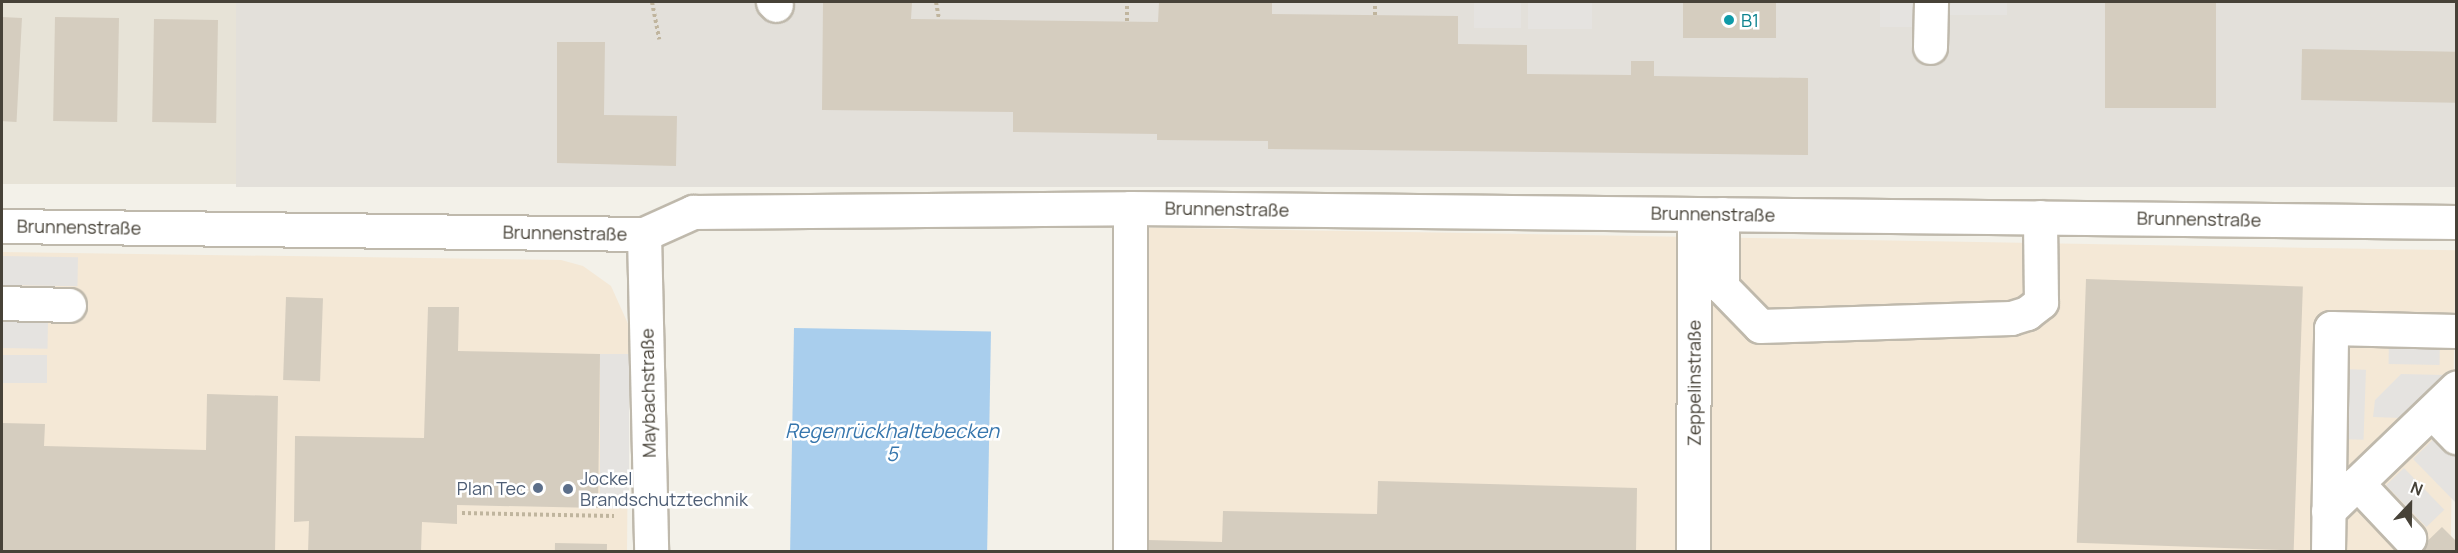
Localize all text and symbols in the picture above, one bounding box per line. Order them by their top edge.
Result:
place label: B1 [1741,9,1759,31]
marker: B1 [1722,13,1736,27]
street label: Brunnenstraße [1165,197,1289,221]
street label: Brunnenstraße [1651,202,1775,226]
street label: Brunnenstraße [2137,207,2261,231]
street label: Brunnenstraße [17,215,141,239]
street label: Brunnenstraße [503,221,627,245]
street label: Zeppelinstraße [1683,320,1705,446]
street label: Maybachstraße [636,328,660,458]
water label: Regenrückhaltebecken 5 [785,418,999,465]
place label: Jockel Brandschutztechnik [580,468,748,510]
north arrow [2380,475,2440,535]
text: N [2407,476,2426,501]
place label: Plan Tec [457,477,526,499]
marker: Plan Tec [531,481,545,495]
marker: Jockel Brandschutztechnik [561,482,575,496]

